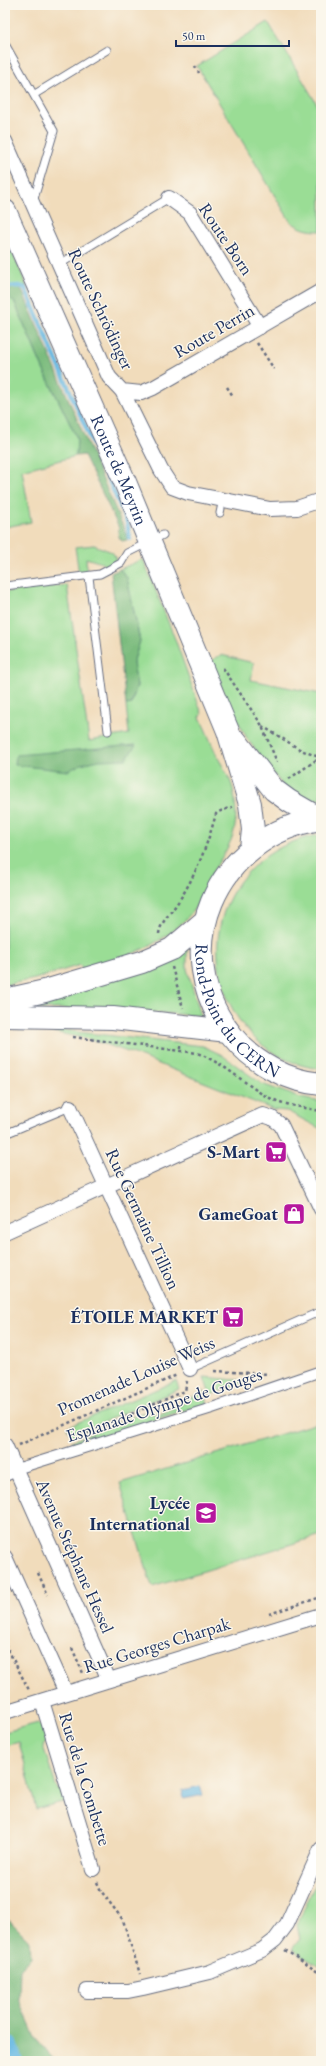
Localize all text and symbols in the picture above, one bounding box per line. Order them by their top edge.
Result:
scale bar [176,22,289,48]
text: 50 m [182,28,206,44]
street label: Route Born [194,198,259,280]
street label: Route Schrödinger [63,244,140,373]
street label: Route Perrin [169,298,259,363]
street label: Route de Meyrin [86,411,154,529]
street label: Rond-Point du CERN [191,944,285,1083]
supermarket icon: S-Mart [263,1139,289,1165]
place label: S-Mart [207,1140,260,1163]
street label: Rue Germaine Tillion [101,1145,186,1293]
shop icon: GameGoat [281,1201,307,1227]
place label: GameGoat [199,1202,278,1225]
supermarket icon: ÉTOILE MARKET [220,1304,246,1330]
place label: ÉTOILE MARKET [71,1305,218,1328]
street label: Promenade Louise Weiss [54,1330,218,1421]
street label: Esplanade Olympe de Gouges [63,1362,265,1447]
street label: Avenue Stéphane Hessel [31,1474,120,1637]
place label: Lycée International [89,1491,190,1535]
school or university icon: Lycée International [193,1500,219,1526]
street label: Rue Georges Charpak [81,1611,233,1678]
street label: Rue de la Combette [54,1709,117,1848]

